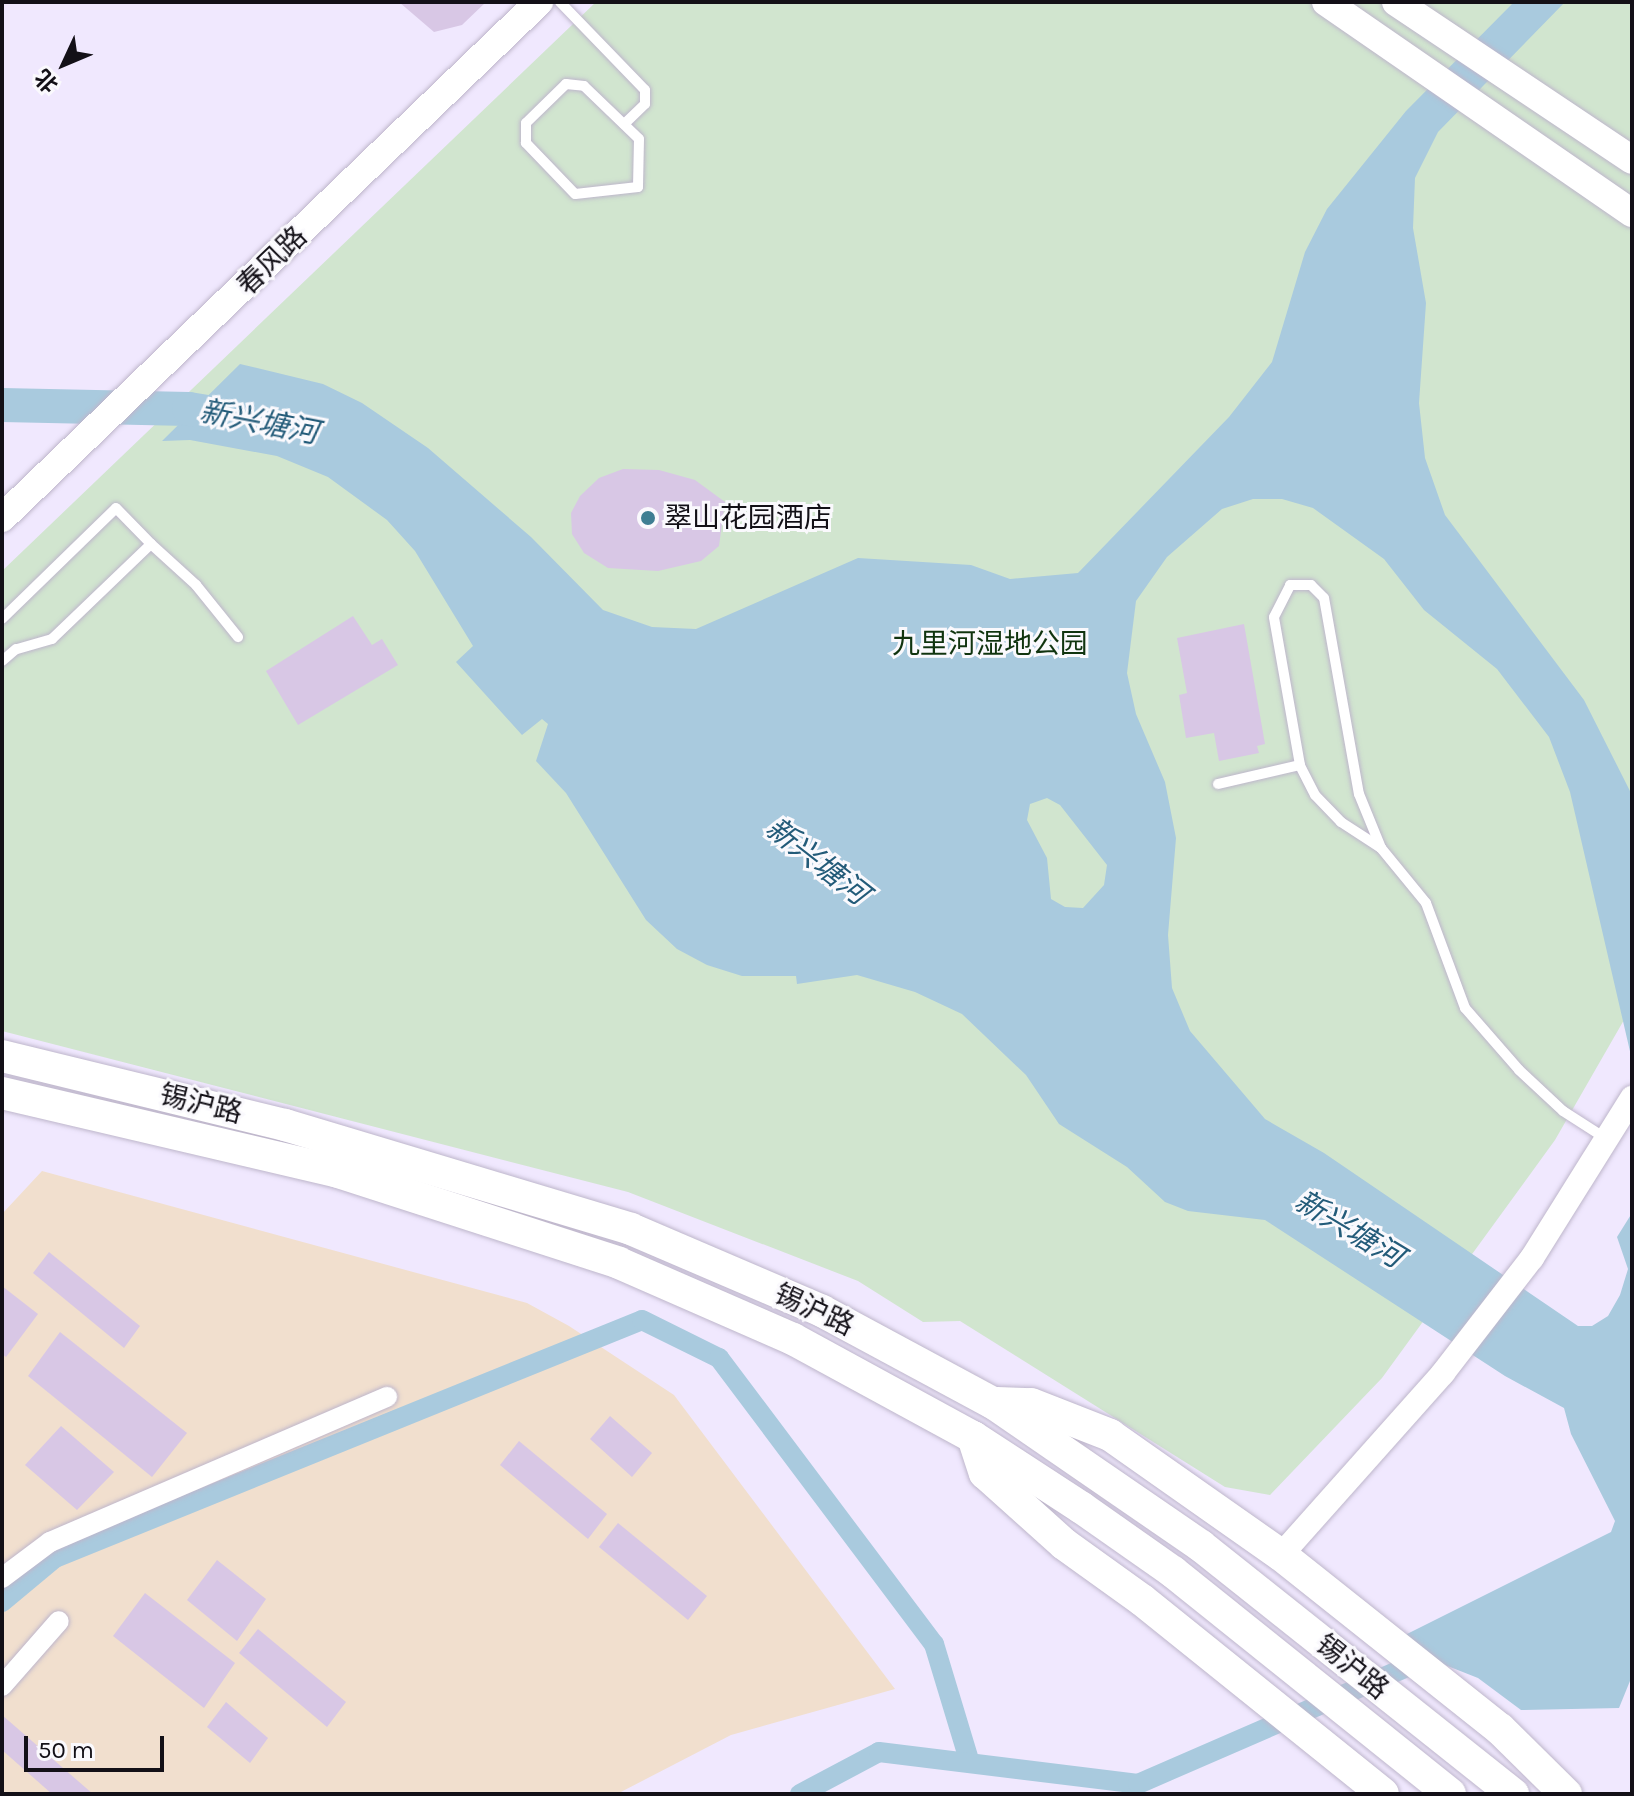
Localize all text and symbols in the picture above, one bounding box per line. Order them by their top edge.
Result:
north arrow [24,24,104,104]
text: 北 [30,64,64,98]
street label: 春风路 [230,220,314,302]
water label: 新兴塘河 [197,393,321,451]
place label: 翠山花园酒店 [664,501,832,535]
marker: 翠山花园酒店 [639,509,657,527]
park label: 九里河湿地公园 [892,627,1088,661]
water label: 新兴塘河 [759,810,875,912]
street label: 锡沪路 [156,1078,246,1130]
water label: 新兴塘河 [1288,1183,1410,1275]
street label: 锡沪路 [769,1277,859,1343]
street label: 锡沪路 [1309,1628,1395,1706]
scale bar [28,1720,168,1770]
text: 50 m [38,1736,94,1764]

